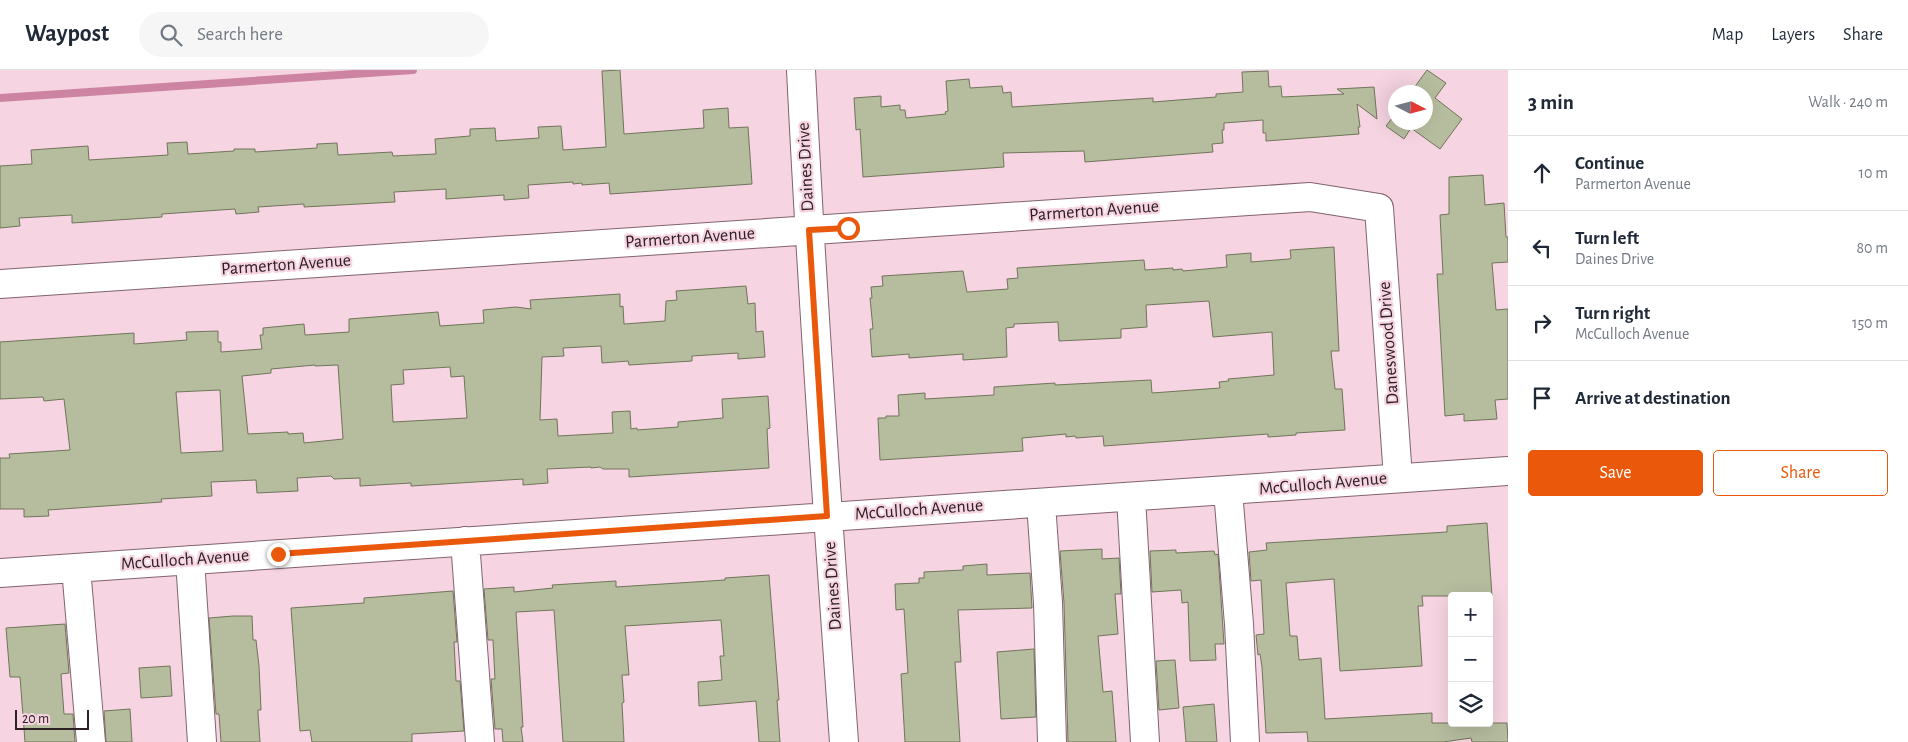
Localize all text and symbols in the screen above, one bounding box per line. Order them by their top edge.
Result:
search box [139,12,489,57]
icon: search [157,21,185,49]
text: Waypost [25,22,109,46]
text: Search here [197,25,283,44]
text: Map [1712,26,1743,44]
text: Layers [1771,26,1815,44]
text: Share [1843,26,1883,44]
north arrow [1388,85,1433,130]
text: 3 min [1528,92,1574,113]
text: Walk · 240 m [1808,94,1888,110]
street label: Daines Drive [795,122,817,212]
text: Continue [1575,154,1644,173]
icon: ahead [1528,159,1556,187]
text: 10 m [1859,165,1888,181]
text: Parmerton Avenue [1575,176,1691,192]
street label: Parmerton Avenue [1028,197,1160,225]
route start [837,217,860,240]
street label: Parmerton Avenue [624,224,756,252]
text: Turn left [1575,229,1639,248]
icon: left [1528,234,1556,262]
text: 80 m [1857,240,1888,256]
street label: Parmerton Avenue [220,251,352,279]
text: Daines Drive [1575,251,1654,267]
street label: Daneswood Drive [1376,281,1402,405]
text: Turn right [1575,304,1650,323]
icon: right [1528,309,1556,337]
text: 150 m [1852,315,1888,331]
text: McCulloch Avenue [1575,326,1689,342]
icon: arrive [1528,384,1556,412]
text: Arrive at destination [1575,389,1731,408]
button: Save [1528,450,1703,496]
button: Share [1713,450,1888,496]
street label: McCulloch Avenue [1258,469,1388,499]
street label: McCulloch Avenue [854,497,984,523]
street label: Daines Drive [821,541,845,631]
route end [267,543,290,566]
street label: McCulloch Avenue [120,547,250,573]
map controls [1448,592,1493,727]
button: + [1448,592,1493,637]
button: − [1448,637,1493,682]
button: layers [1448,682,1493,727]
scale bar [15,707,89,730]
text: 20 m [22,712,49,726]

